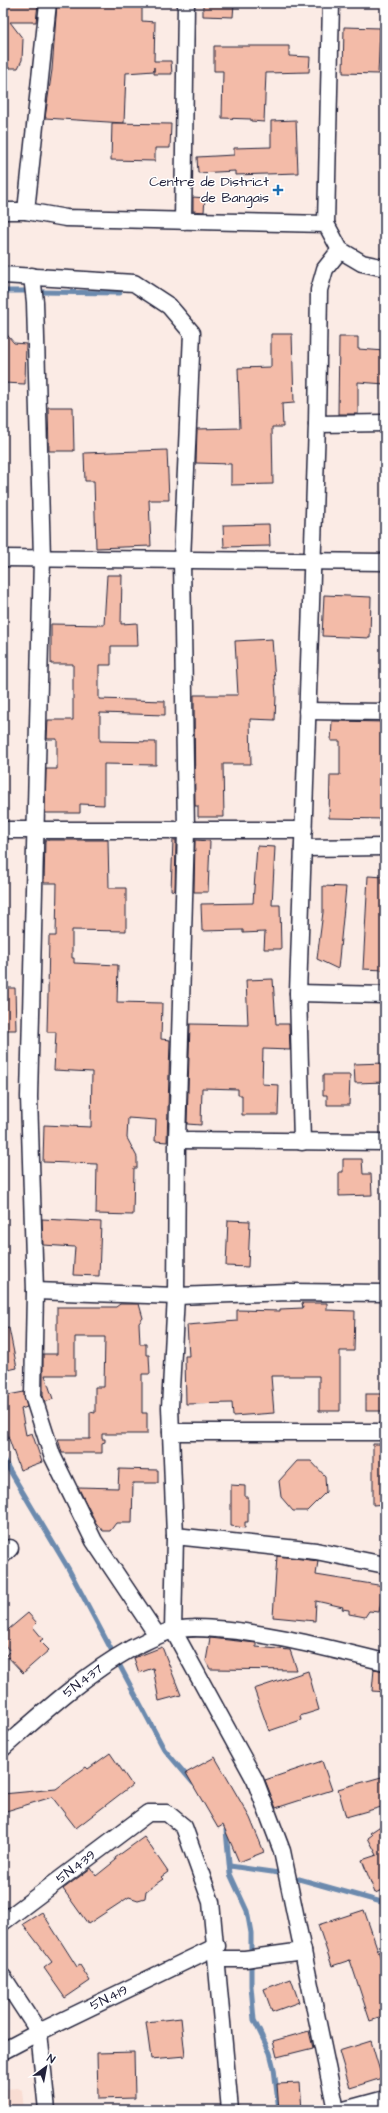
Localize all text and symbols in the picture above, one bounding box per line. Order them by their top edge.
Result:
place label: Centre de District de Bangais [149,172,269,208]
marker: Centre de District de Bangais [272,184,284,196]
street label: 5N.437 [59,1659,108,1703]
street label: 5N.439 [52,1845,100,1889]
street label: 5N.419 [87,1980,131,2016]
north arrow [26,2047,66,2087]
text: N [44,2051,58,2067]

